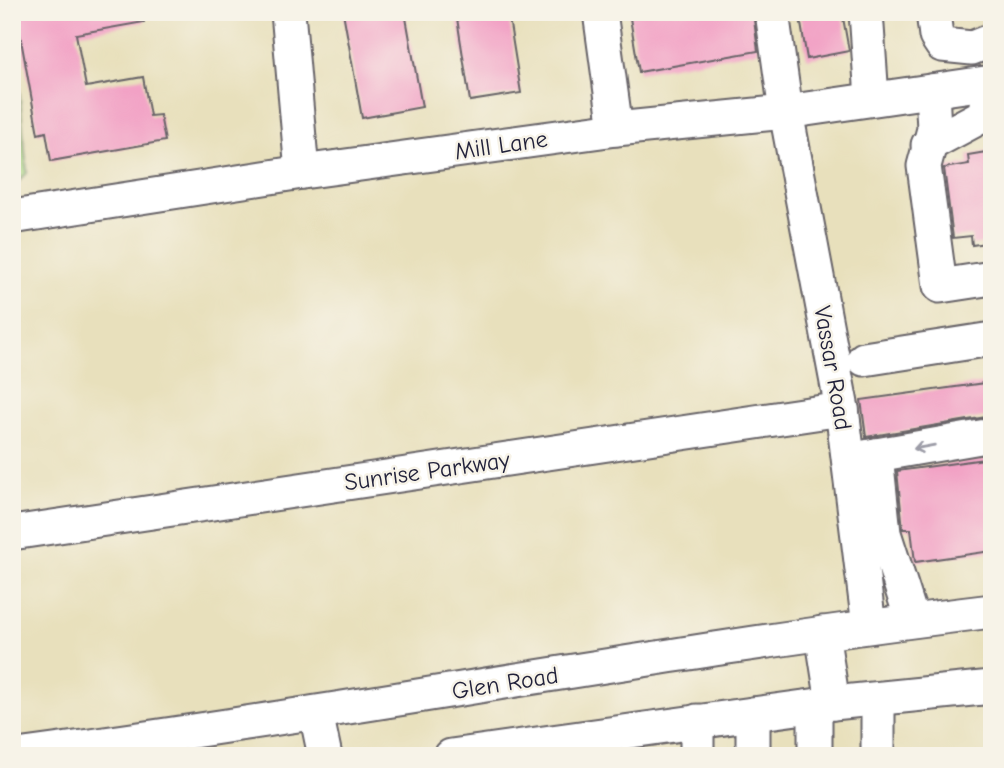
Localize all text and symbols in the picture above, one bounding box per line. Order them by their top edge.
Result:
street label: Mill Lane [453,125,549,165]
street label: Vassar Road [808,304,858,432]
one-way arrow [914,441,936,454]
street label: Sunrise Parkway [343,445,512,496]
street label: Glen Road [450,661,560,705]

